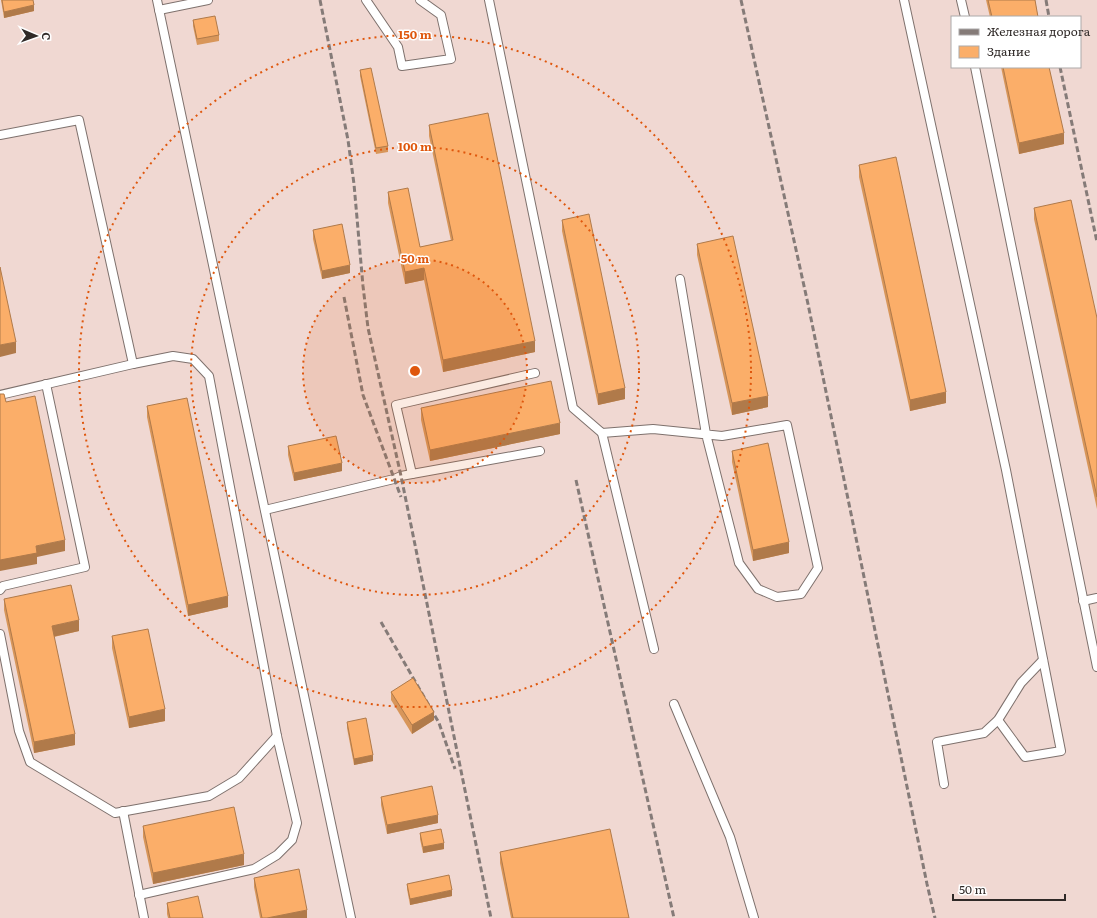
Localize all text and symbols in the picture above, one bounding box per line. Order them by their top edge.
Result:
north arrow [16,16,56,56]
legend [951,16,1081,68]
text: Железная дорога [987,22,1091,40]
text: 150 m [398,25,432,43]
text: С [39,32,55,41]
text: Здание [987,42,1030,60]
text: 100 m [398,137,432,155]
text: 50 m [401,249,429,267]
centre of rings [408,364,422,378]
scale bar [953,876,1065,902]
text: 50 m [959,880,986,898]

